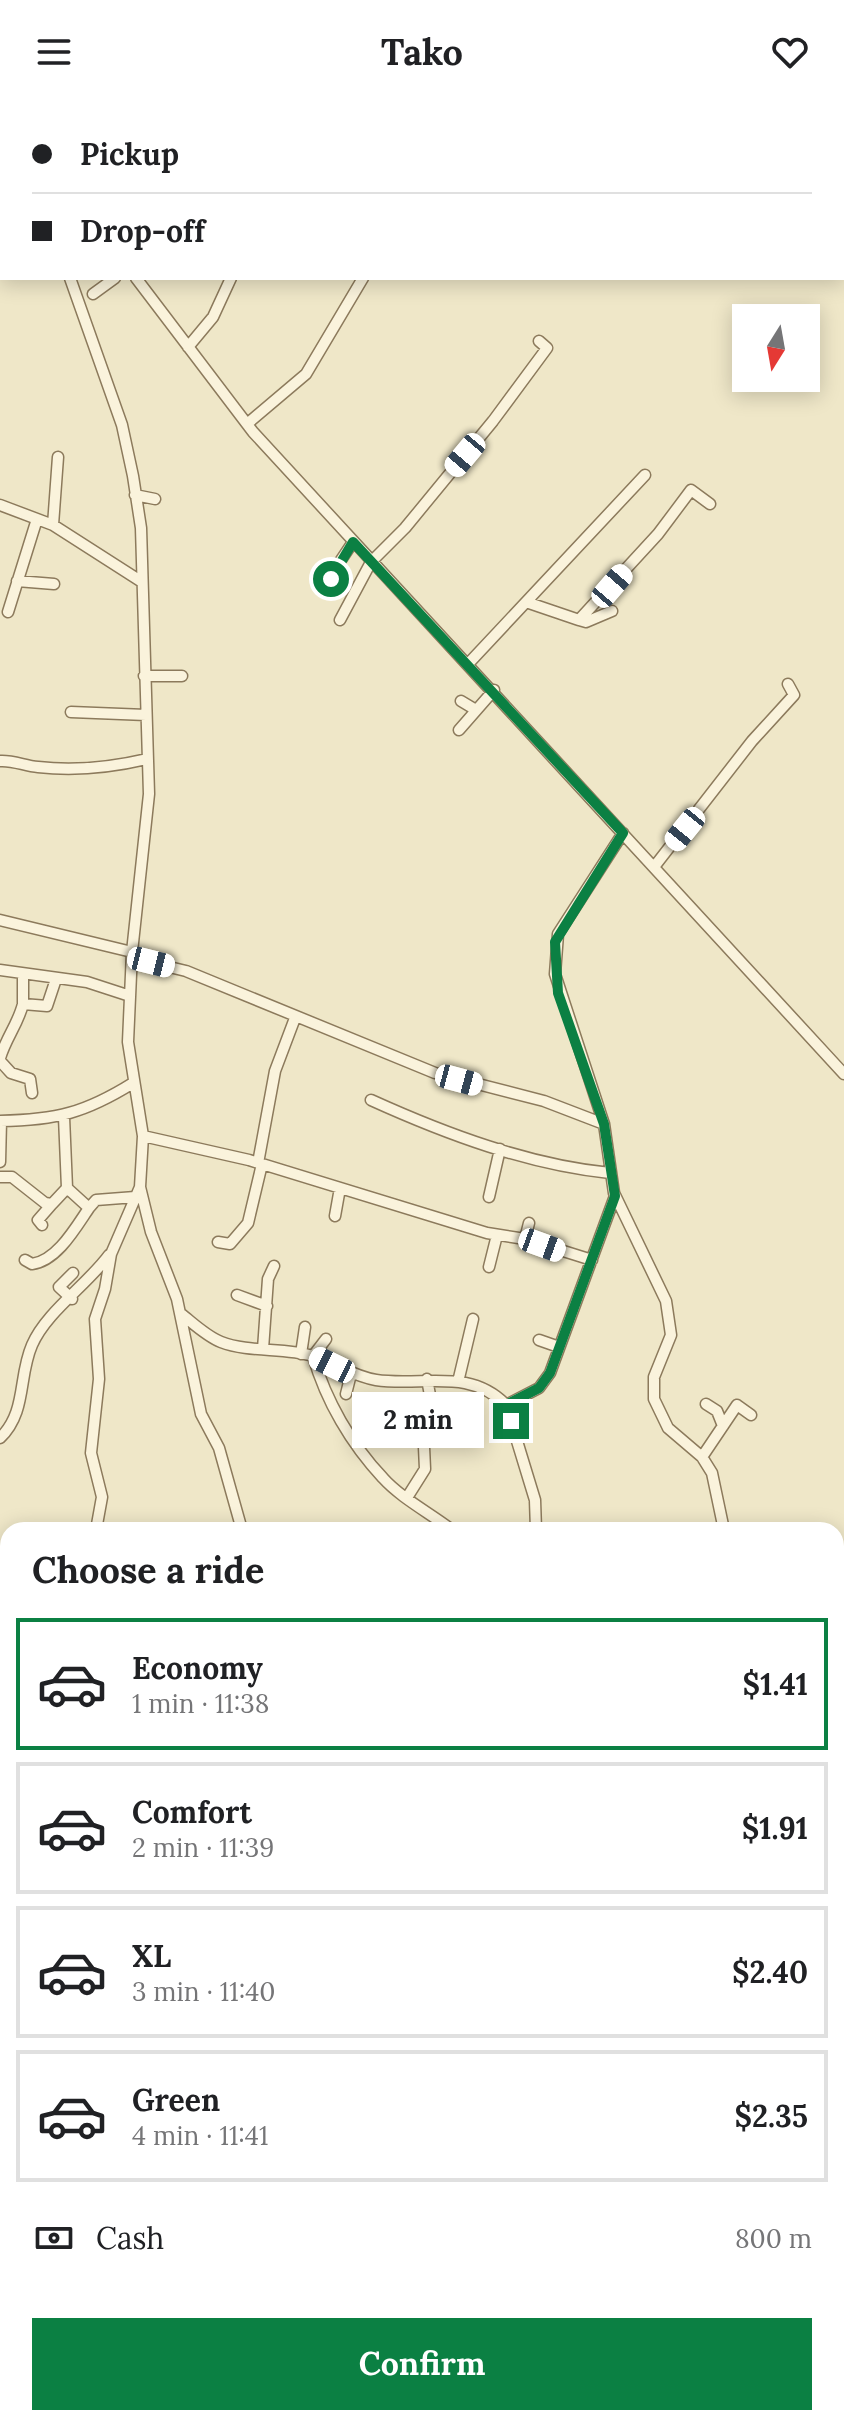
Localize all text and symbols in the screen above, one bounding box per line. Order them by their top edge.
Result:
text: Tako [381,29,463,75]
icon: menu [32,30,76,74]
icon: heart [768,30,812,74]
text: Pickup [80,135,179,173]
text: Drop-off [80,212,205,250]
north arrow [732,304,820,392]
map controls [732,304,820,392]
car [440,429,490,481]
car [587,560,637,612]
route start [313,561,349,597]
car [661,803,709,855]
car [125,945,177,979]
car [433,1062,485,1098]
car [515,1226,569,1264]
car [305,1344,359,1386]
callout: 2 min [351,1393,483,1449]
text: 2 min [383,1403,453,1436]
route end [493,1403,529,1439]
text: Choose a ride [32,1547,264,1593]
icon: car [36,1648,108,1720]
text: Economy [132,1649,263,1687]
text: $1.41 [743,1665,808,1703]
text: 1 min · 11:38 [132,1687,269,1720]
icon: car [36,1792,108,1864]
text: Comfort [132,1793,252,1831]
text: $1.91 [742,1809,808,1847]
text: 2 min · 11:39 [132,1831,274,1864]
icon: car [36,1936,108,2008]
text: XL [132,1937,171,1975]
text: $2.40 [732,1953,808,1991]
text: 3 min · 11:40 [132,1975,276,2008]
icon: car [36,2080,108,2152]
text: Green [132,2081,220,2119]
text: $2.35 [734,2097,808,2135]
text: 4 min · 11:41 [132,2119,268,2152]
icon: cash [32,2216,76,2260]
text: Cash [96,2219,164,2257]
text: 800 m [735,2222,812,2255]
button: Confirm [32,2318,812,2410]

